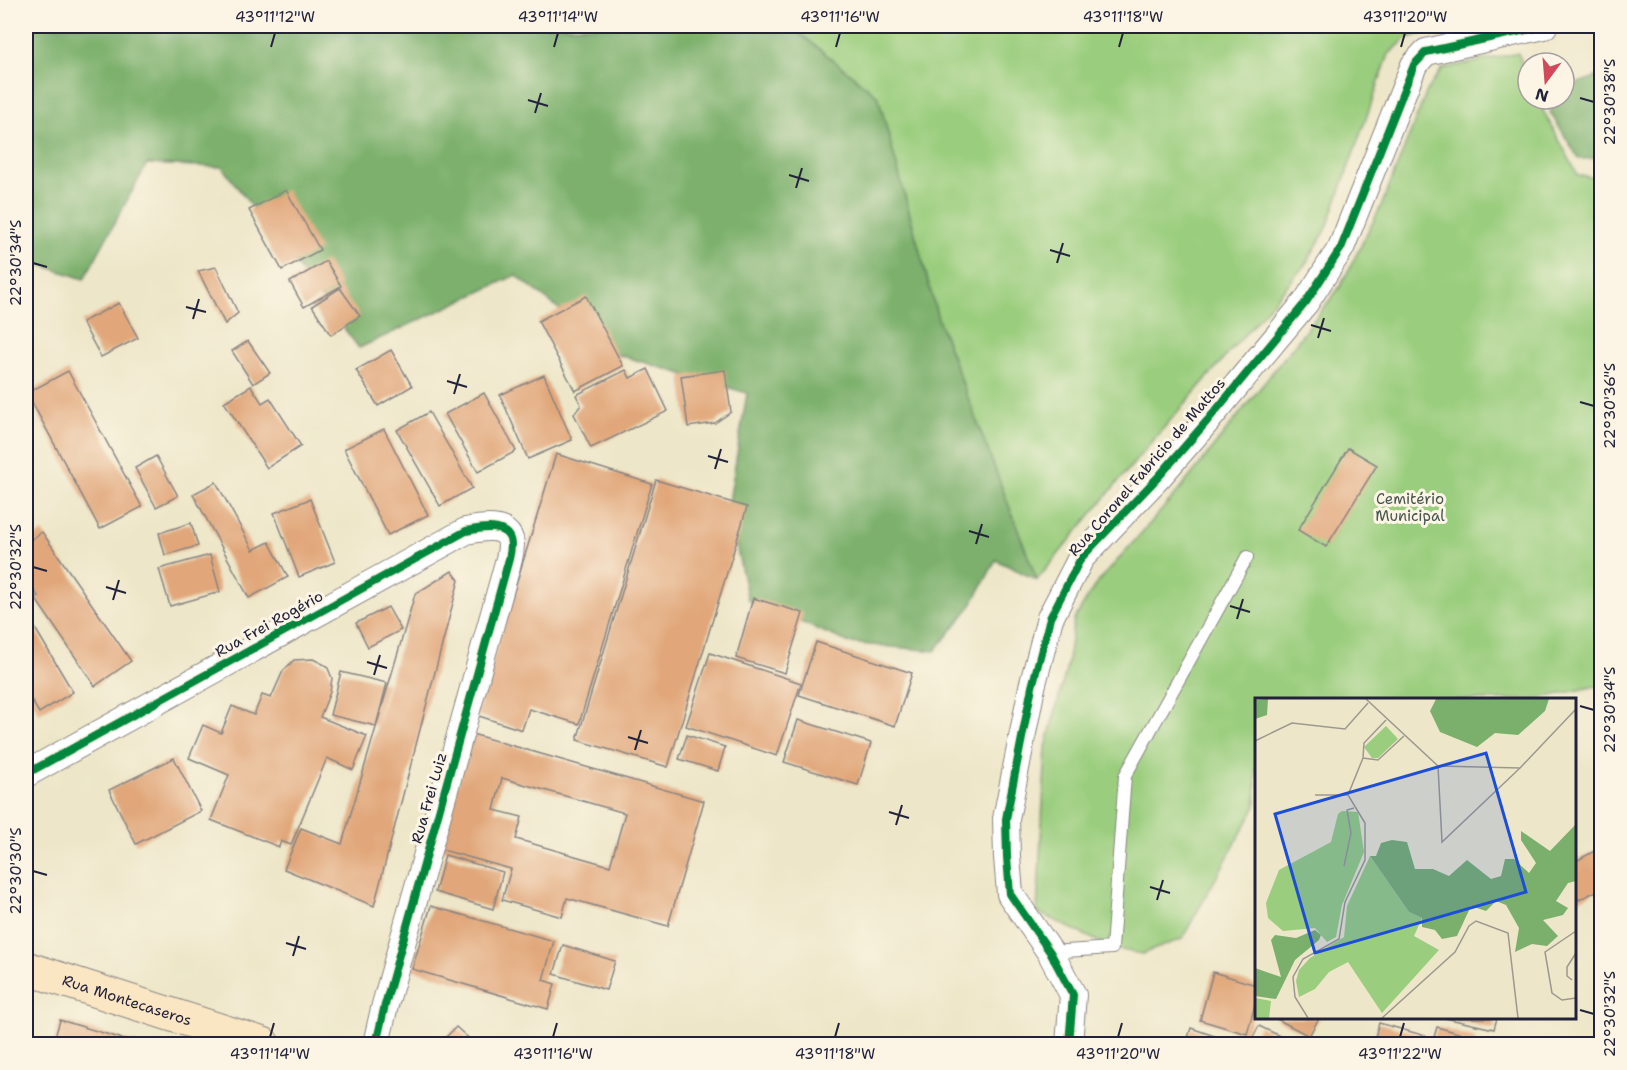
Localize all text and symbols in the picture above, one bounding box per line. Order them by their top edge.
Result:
text: 43°11'12"W [235,7,315,27]
text: 43°11'14"W [518,7,598,27]
text: 43°11'16"W [800,7,880,27]
text: 43°11'18"W [1083,7,1163,27]
text: 43°11'20"W [1363,7,1447,27]
north arrow [1516,51,1576,111]
text: 22°30'38"S [1600,59,1620,145]
text: N [1533,83,1551,107]
text: 22°30'34"S [6,220,26,306]
text: 22°30'36"S [1600,363,1620,449]
street label: Rua Coronel Fabricio de Mattos [1064,374,1230,560]
park label: Cemitério Municipal [1375,489,1445,526]
text: 22°30'32"S [6,524,26,610]
street label: Rua Frei Rogério [211,586,327,662]
text: 22°30'34"S [1600,667,1620,753]
inset map [1255,698,1576,1019]
street label: Rua Frei Luiz [406,750,452,846]
text: 22°30'30"S [6,827,26,915]
street label: Rua Montecaseros [60,970,194,1030]
text: 22°30'32"S [1600,971,1620,1057]
text: 43°11'14"W [230,1044,310,1064]
text: 43°11'16"W [513,1044,593,1064]
text: 43°11'18"W [795,1044,875,1064]
text: 43°11'20"W [1076,1044,1160,1064]
text: 43°11'22"W [1358,1044,1442,1064]

